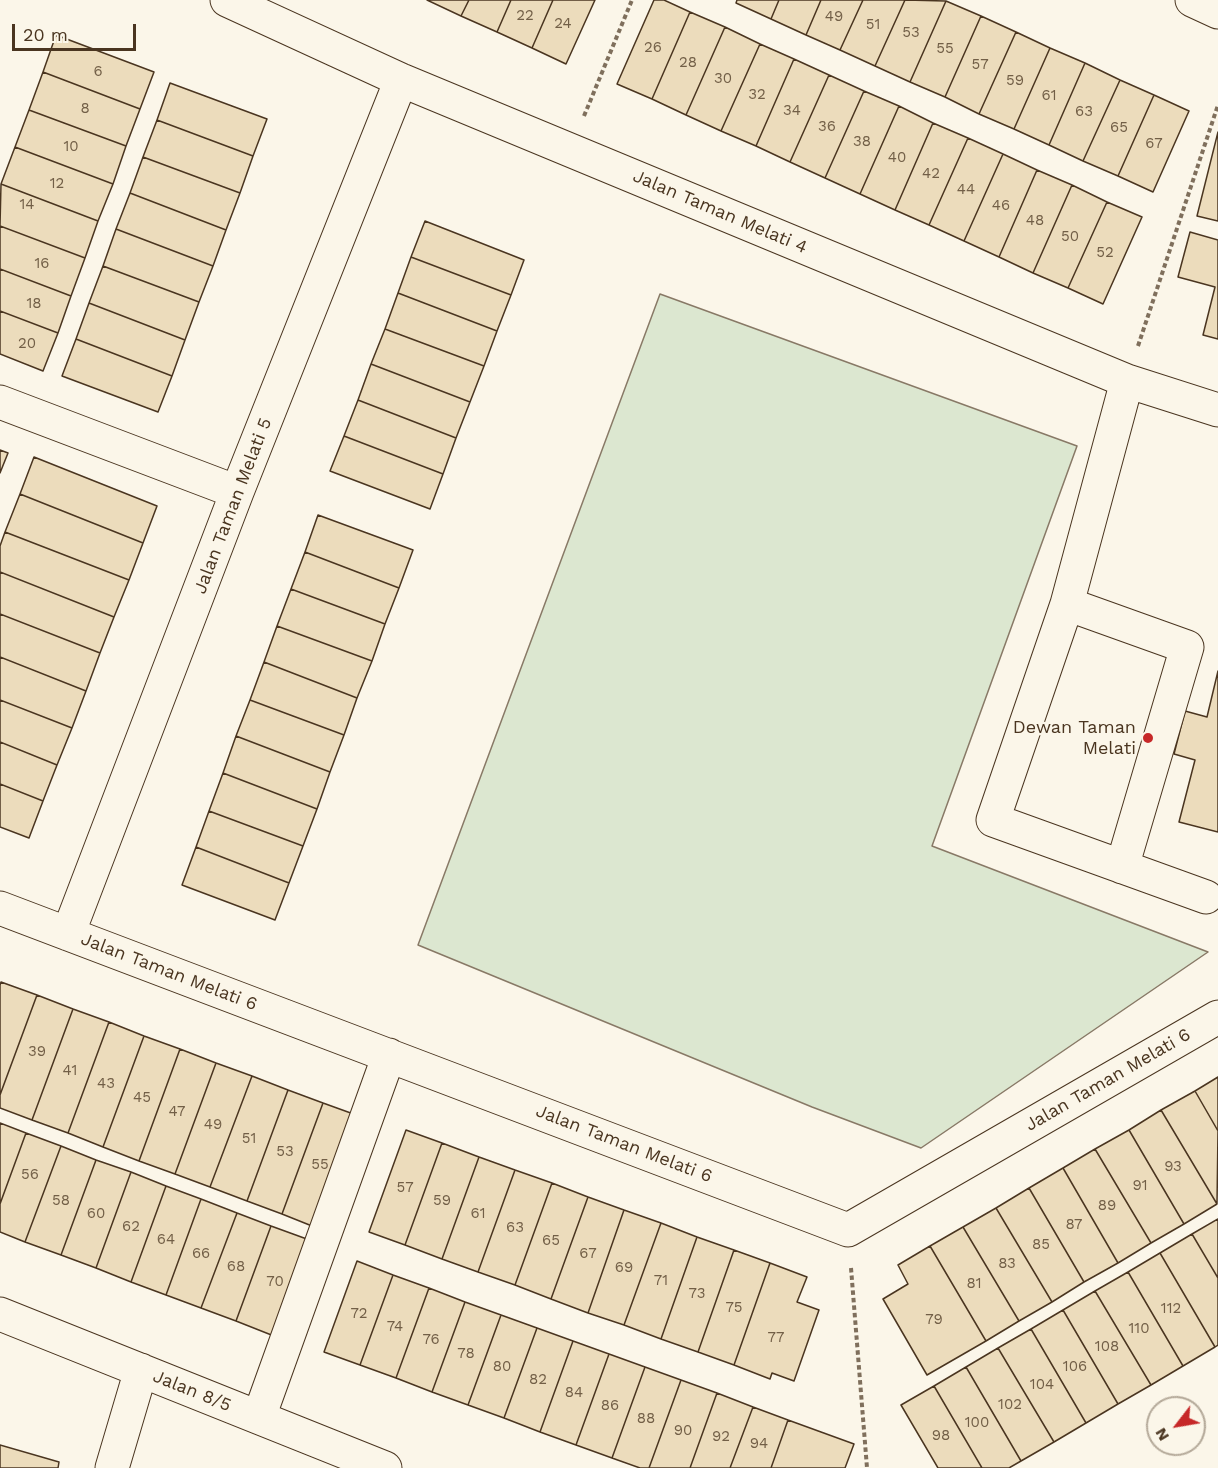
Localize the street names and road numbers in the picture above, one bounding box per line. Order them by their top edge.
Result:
street label: Jalan Taman Melati 4 [630,165,810,259]
street label: Jalan Taman Melati 5 [189,415,277,597]
street label: Jalan Taman Melati 6 [78,928,260,1016]
street label: Jalan Taman Melati 6 [1022,1024,1194,1136]
street label: Jalan Taman Melati 6 [533,1100,715,1188]
street label: Jalan 8/5 [150,1366,234,1416]

